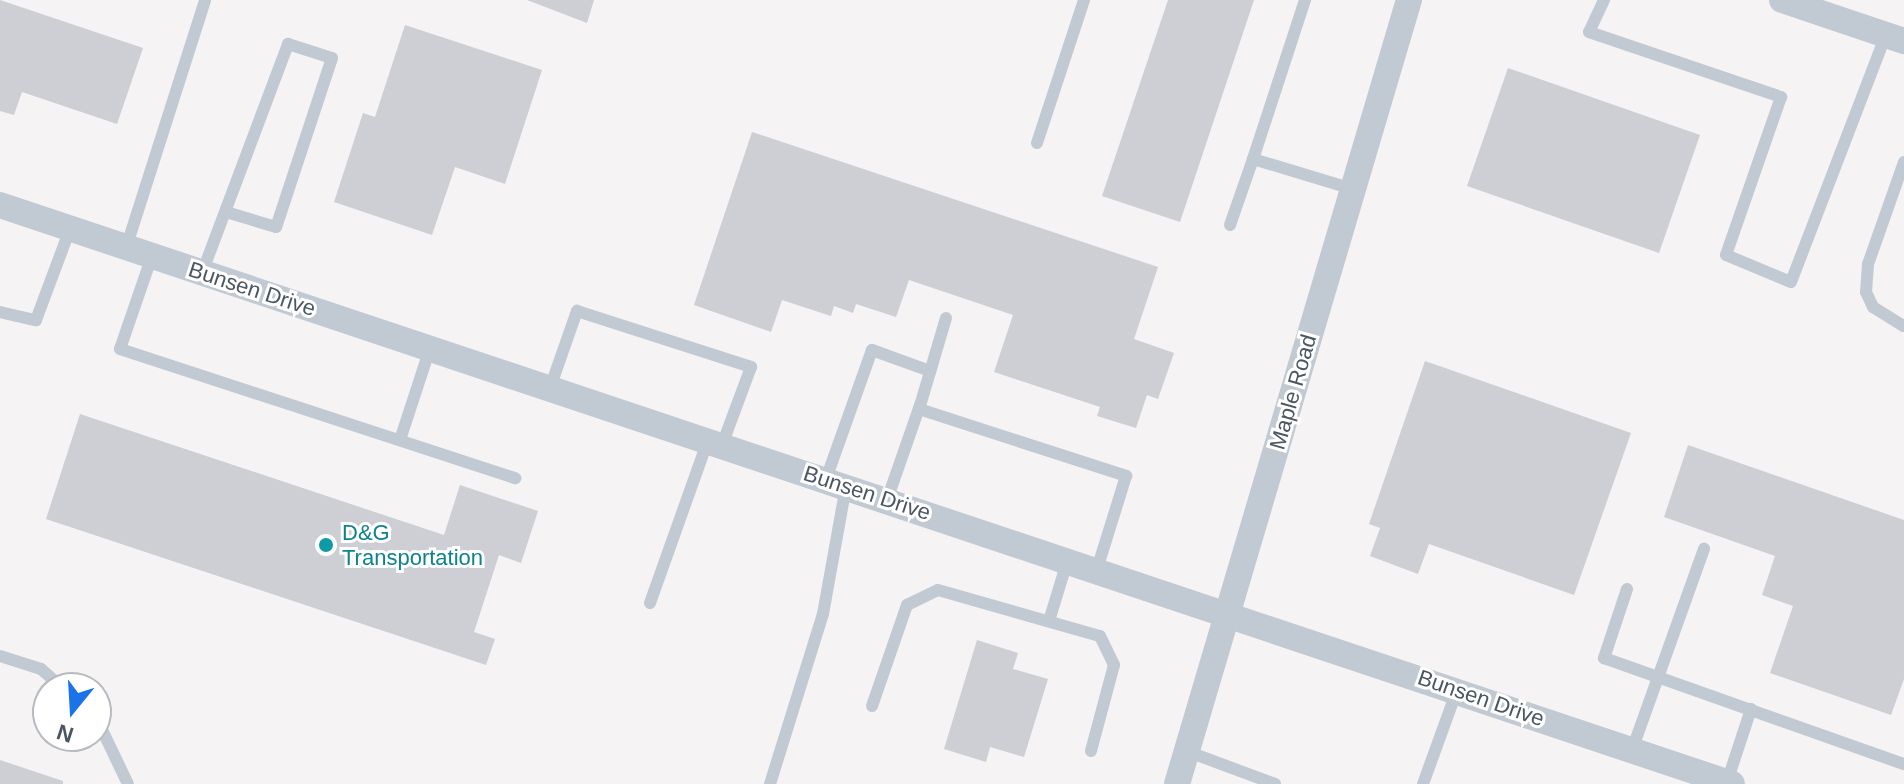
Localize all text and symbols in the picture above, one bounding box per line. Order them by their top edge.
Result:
street label: Bunsen Drive [185,256,319,322]
street label: Maple Road [1264,331,1322,453]
street label: Bunsen Drive [800,460,934,526]
place label: D&G Transportation [342,519,483,570]
marker: D&G Transportation [317,536,335,554]
street label: Bunsen Drive [1414,664,1548,732]
north arrow [32,672,112,752]
text: N [54,719,76,748]

